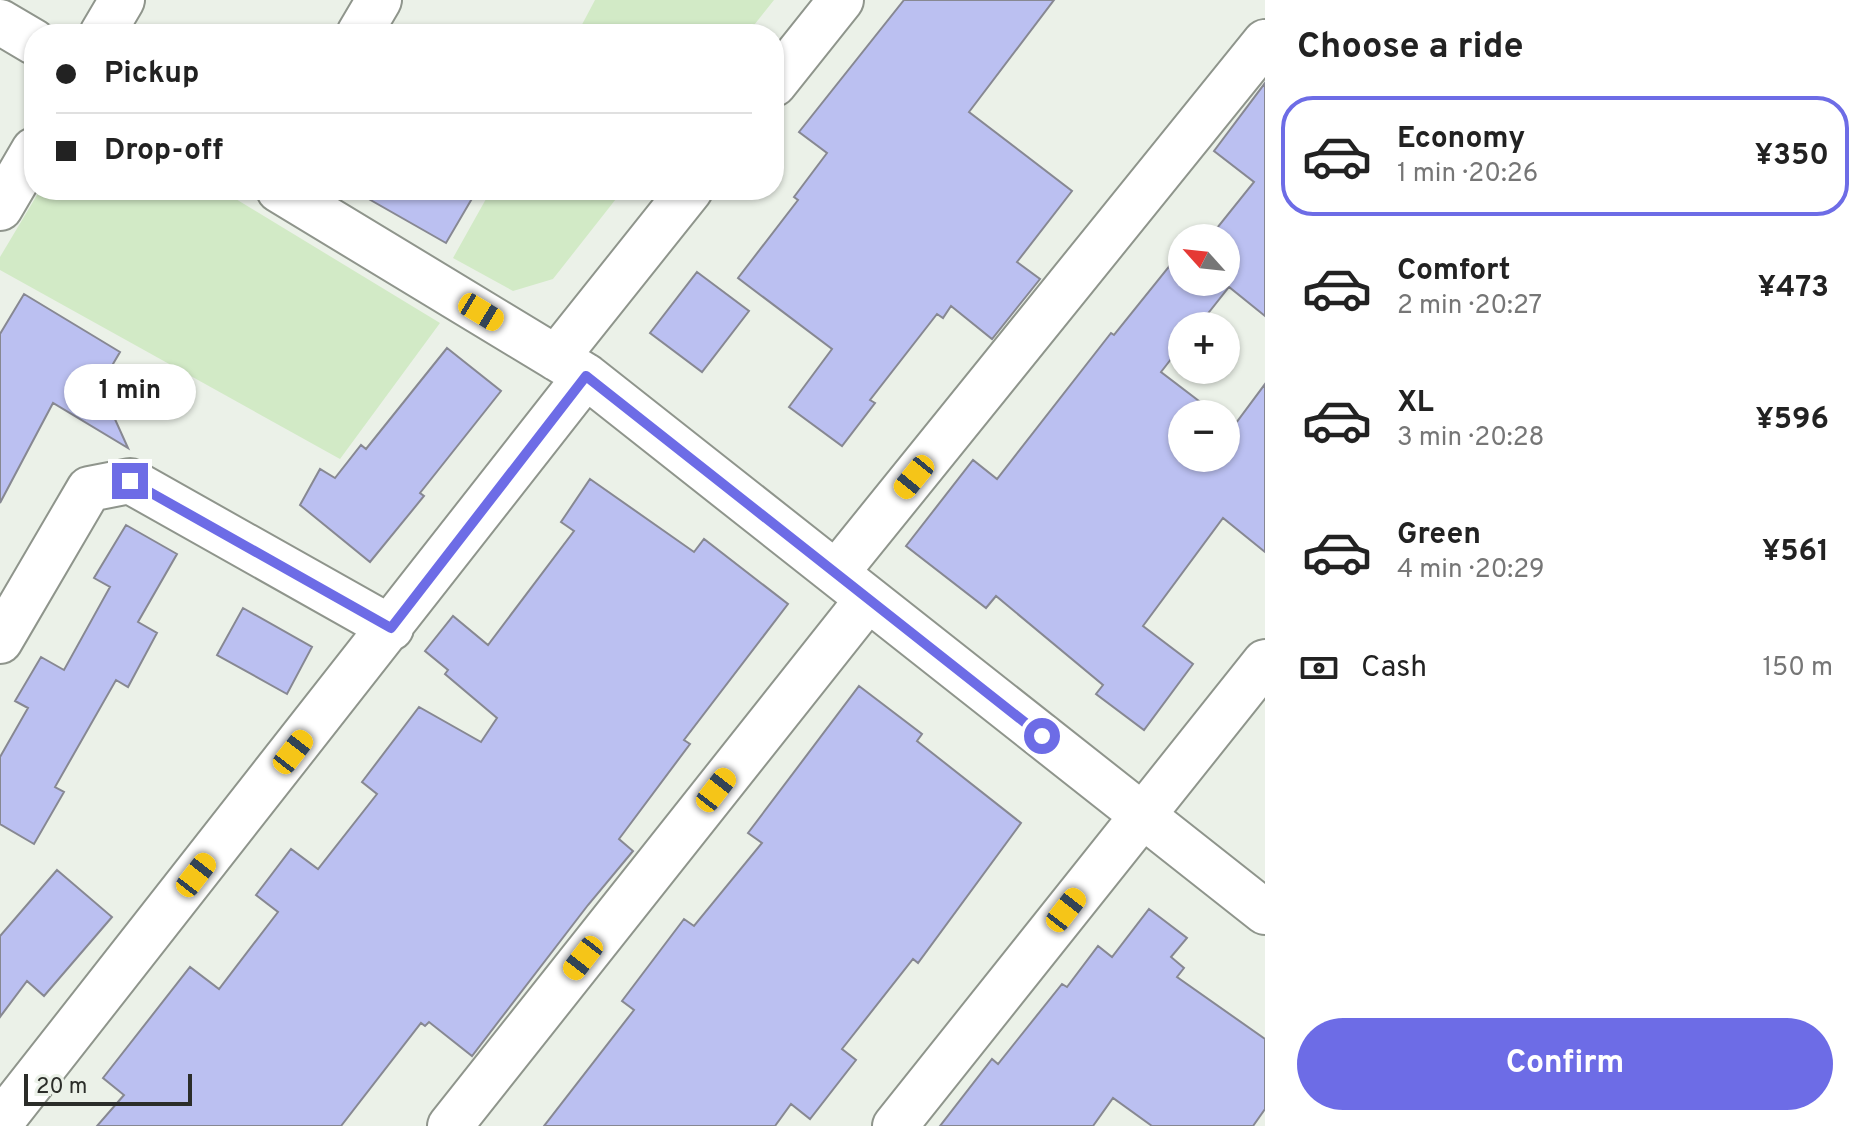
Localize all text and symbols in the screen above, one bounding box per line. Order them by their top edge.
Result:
text: Choose a ride [1297,25,1523,71]
text: Pickup [104,56,199,93]
icon: car [1301,120,1373,192]
text: Economy [1397,121,1525,158]
text: Drop-off [104,133,223,170]
text: ¥350 [1755,138,1829,175]
text: 1 min · 20:26 [1397,158,1538,191]
north arrow [1168,224,1240,296]
map controls [1168,224,1240,472]
icon: car [1301,252,1373,324]
text: Comfort [1397,253,1510,290]
text: ¥473 [1758,270,1829,307]
car [454,289,508,335]
text: 2 min · 20:27 [1397,290,1542,323]
button: + [1168,312,1240,384]
callout: 1 min [64,365,196,421]
text: 1 min [99,375,161,408]
icon: car [1301,384,1373,456]
text: XL [1397,385,1434,422]
button: − [1168,400,1240,472]
text: ¥596 [1756,402,1829,439]
text: 3 min · 20:28 [1397,422,1545,455]
car [890,451,938,503]
route end [112,463,148,499]
icon: car [1301,516,1373,588]
text: Green [1397,517,1481,554]
text: ¥561 [1762,534,1829,571]
text: 4 min · 20:29 [1397,554,1545,587]
icon: cash [1297,646,1341,690]
text: Cash [1361,650,1427,687]
text: 150 m [1762,652,1833,685]
route start [1024,718,1060,754]
car [269,726,317,778]
car [692,764,740,816]
car [172,849,220,901]
car [1042,884,1090,936]
car [559,932,607,984]
button: Confirm [1297,1018,1833,1110]
scale bar [24,1070,192,1106]
text: 20 m [36,1074,87,1101]

